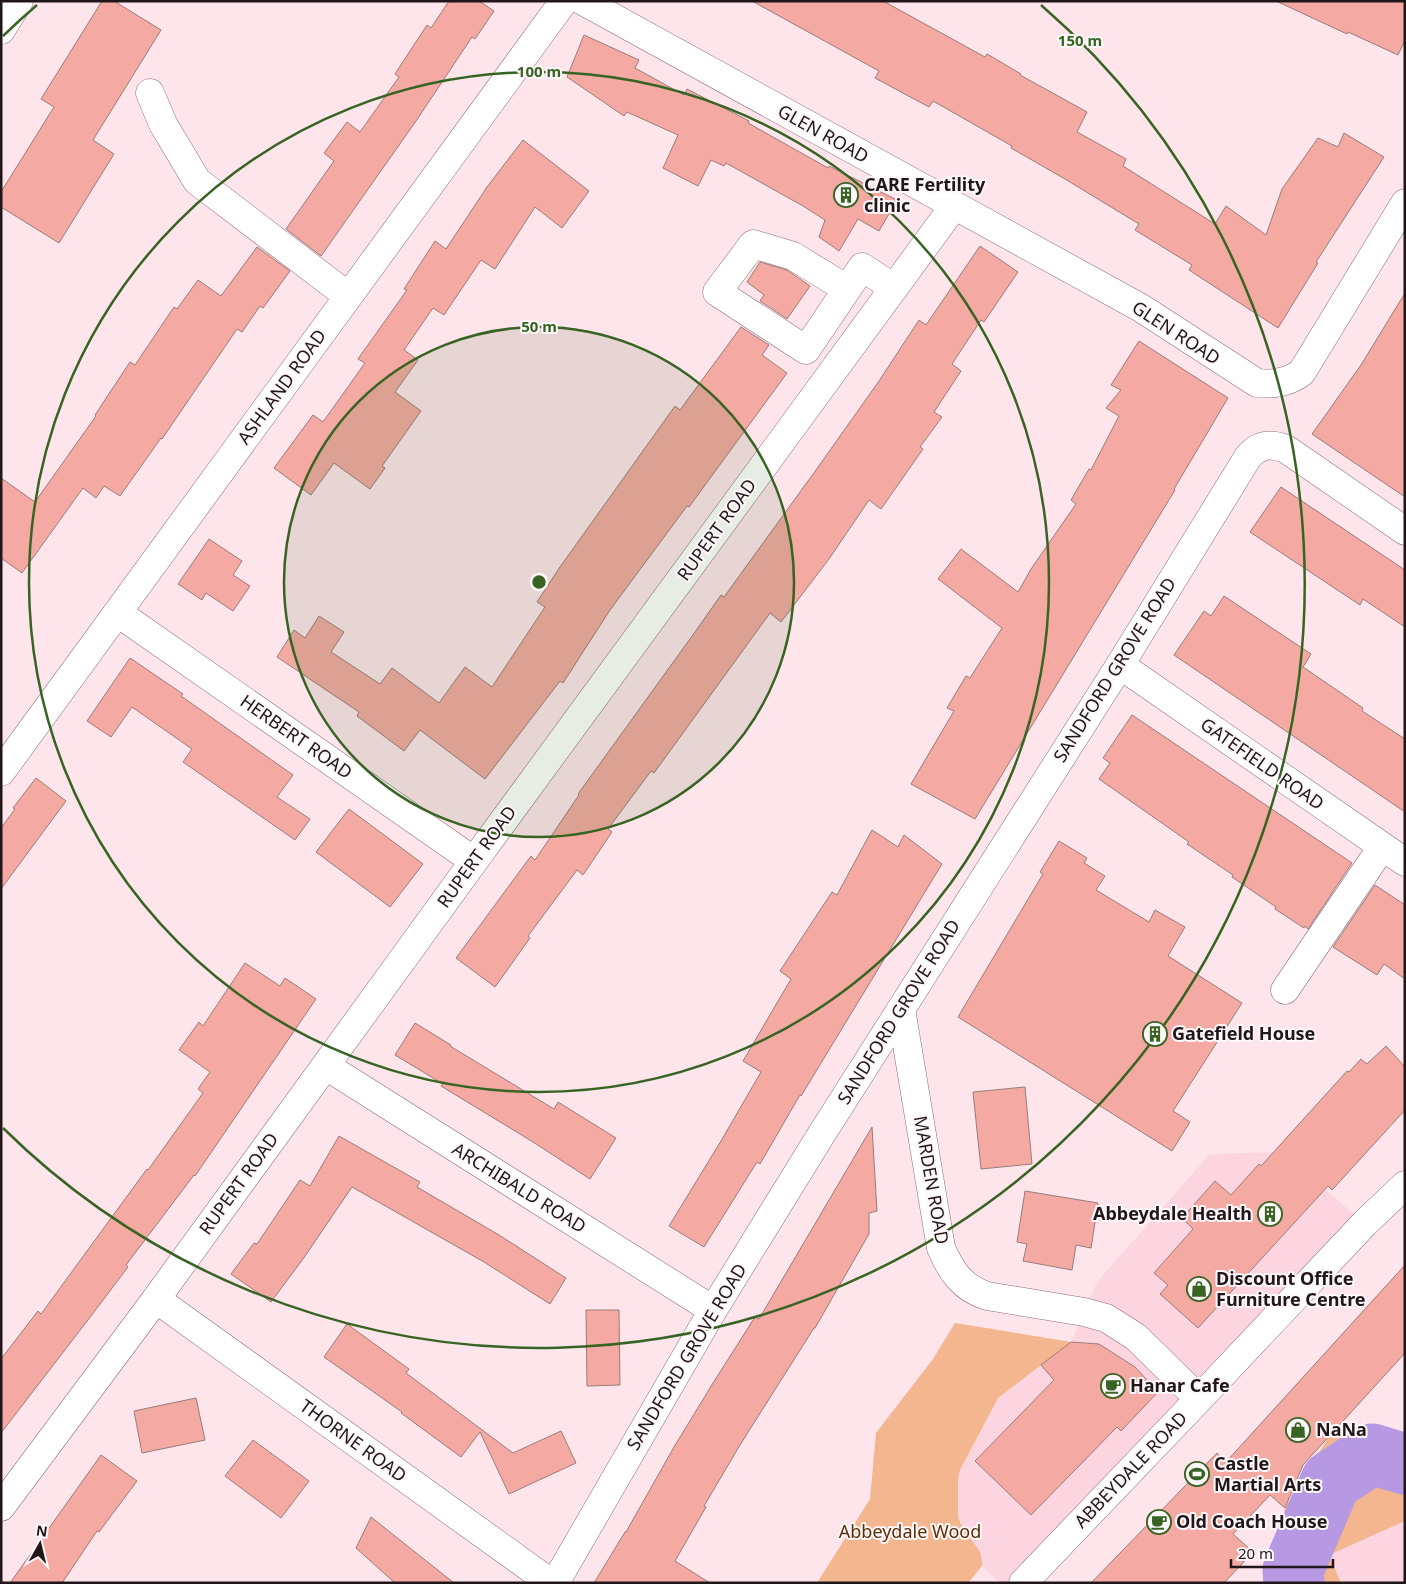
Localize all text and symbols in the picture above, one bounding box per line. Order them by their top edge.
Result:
text: 150 m [1058,30,1102,50]
text: 100 m [517,61,561,81]
street label: GLEN ROAD [774,98,873,168]
place label: CARE Fertility clinic [864,172,986,217]
building icon: CARE Fertility clinic [833,182,859,208]
street label: GLEN ROAD [1128,295,1225,370]
text: 50 m [521,316,557,336]
street label: ASHLAND ROAD [231,324,331,449]
street label: RUPERT ROAD [671,474,761,585]
street label: SANDFORD GROVE ROAD [1047,572,1181,766]
centre of rings [530,573,548,591]
street label: HERBERT ROAD [236,689,357,784]
street label: GATEFIELD ROAD [1196,712,1329,815]
street label: RUPERT ROAD [431,801,521,912]
street label: SANDFORD GROVE ROAD [831,914,965,1108]
building icon: Gatefield House [1142,1021,1168,1047]
place label: Gatefield House [1172,1021,1315,1045]
street label: MARDEN ROAD [909,1114,955,1246]
street label: RUPERT ROAD [193,1128,283,1239]
street label: ARCHIBALD ROAD [448,1136,591,1238]
place label: Abbeydale Health [1093,1201,1252,1225]
building icon: Abbeydale Health [1257,1201,1283,1227]
street label: SANDFORD GROVE ROAD [621,1259,751,1454]
place label: Discount Office Furniture Centre [1216,1266,1366,1311]
shop icon: Discount Office Furniture Centre [1186,1276,1212,1302]
cafe icon: Hanar Cafe [1100,1373,1126,1399]
place label: Hanar Cafe [1130,1373,1230,1397]
street label: THORNE ROAD [295,1393,412,1487]
street label: ABBEYDALE ROAD [1068,1406,1192,1533]
shop icon: NaNa [1285,1417,1311,1443]
place label: NaNa [1316,1417,1367,1441]
place label: Castle Martial Arts [1214,1451,1321,1496]
sports icon: Castle Martial Arts [1184,1461,1210,1487]
cafe icon: Old Coach House [1146,1509,1172,1535]
place label: Old Coach House [1176,1509,1327,1533]
north arrow [15,1519,65,1569]
park label: Abbeydale Wood [839,1519,981,1543]
text: N [35,1520,49,1541]
scale bar [1231,1536,1334,1568]
text: 20 m [1238,1543,1273,1563]

